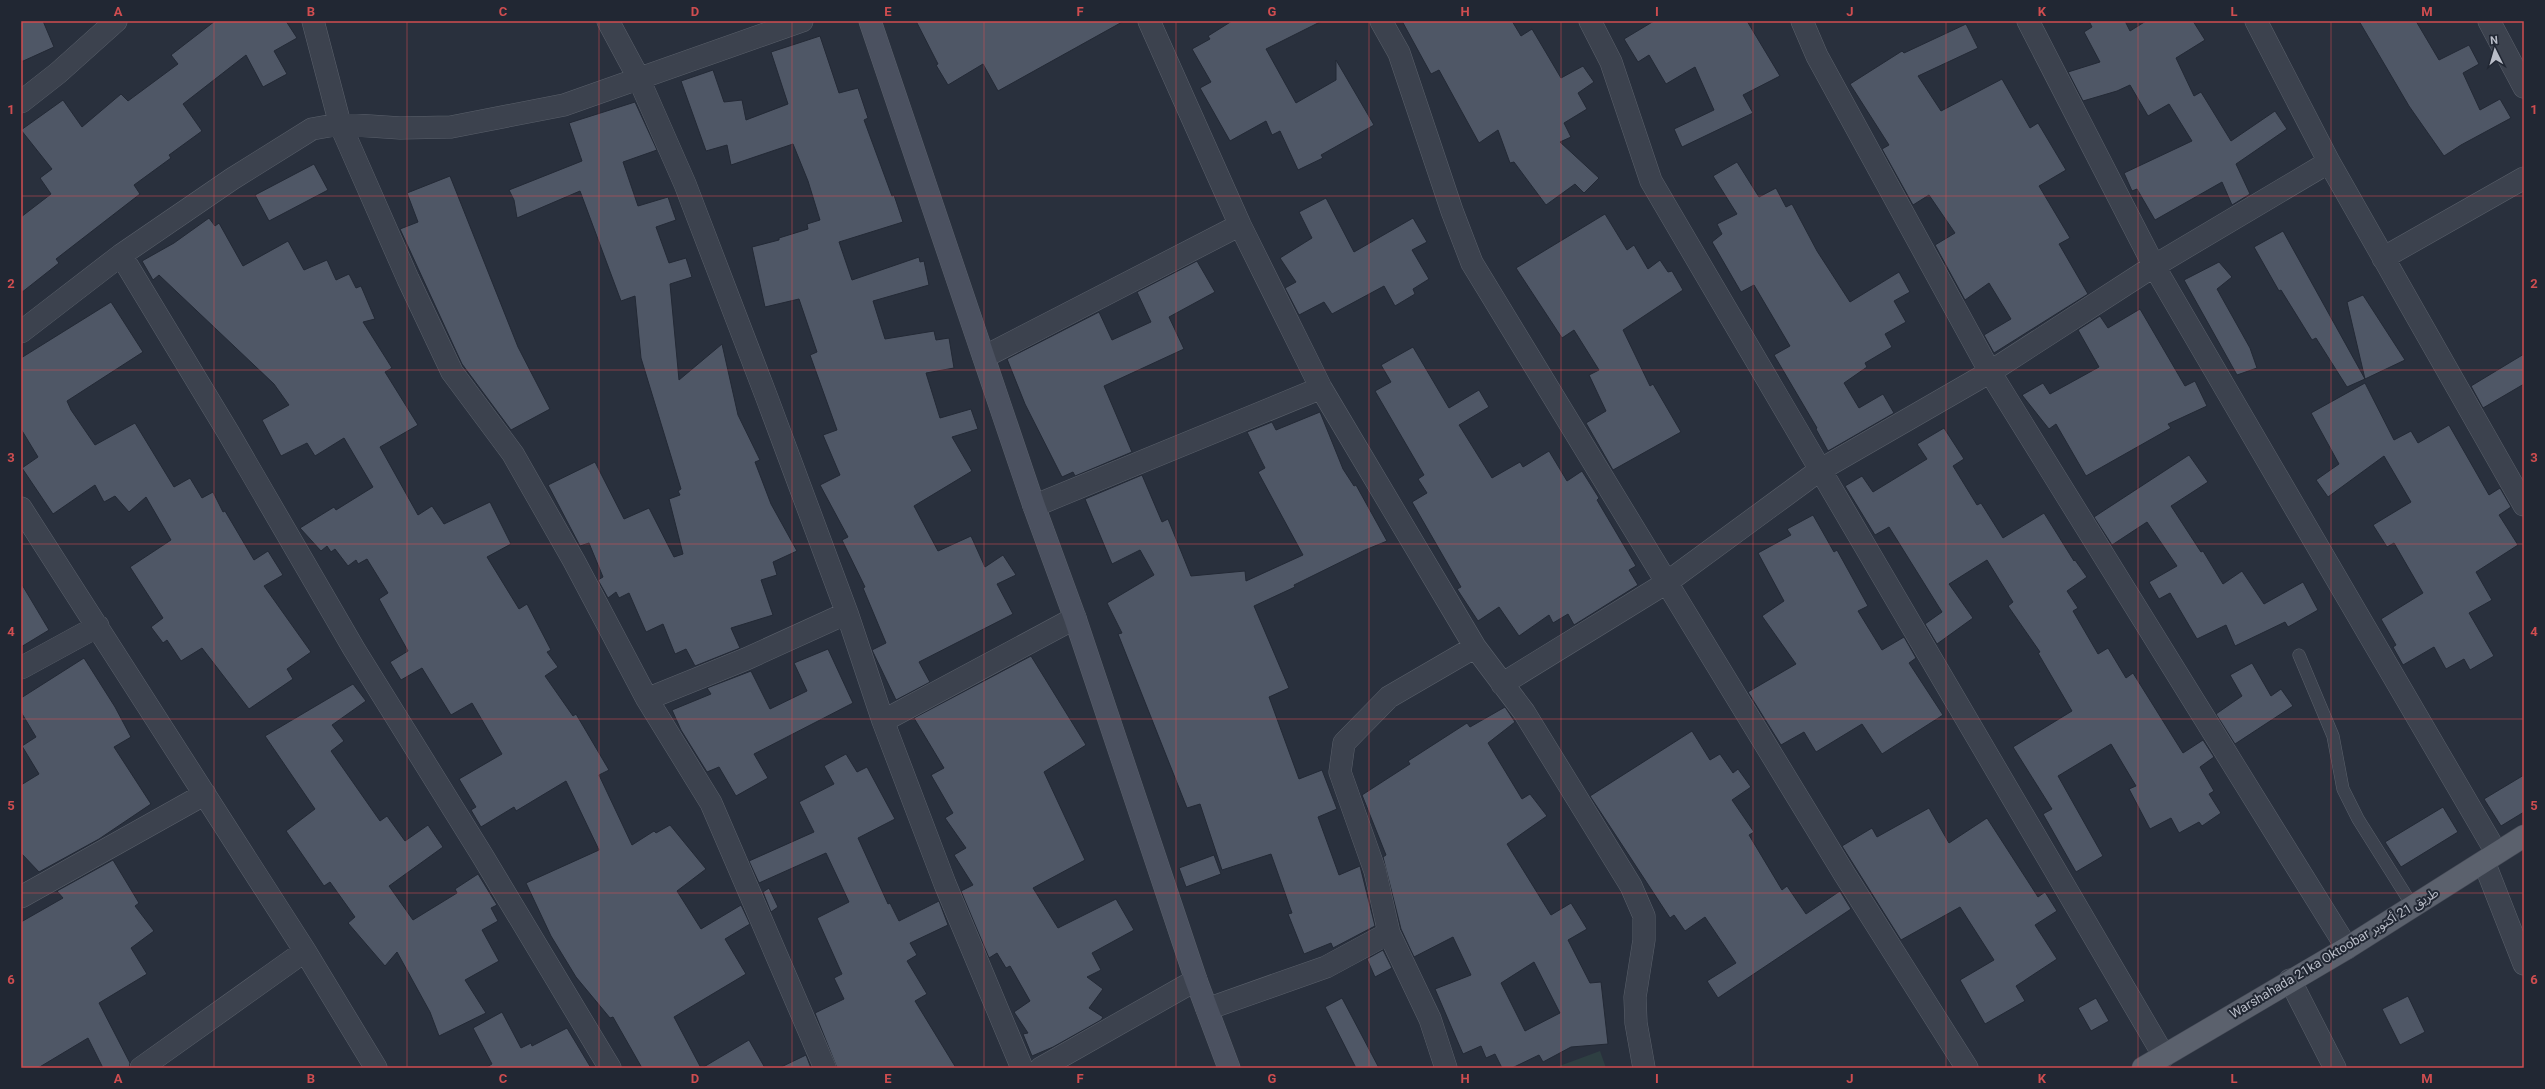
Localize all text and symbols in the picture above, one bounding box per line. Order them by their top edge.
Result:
text: A [114,4,123,19]
text: B [307,4,315,19]
text: C [499,4,508,19]
text: D [691,4,699,19]
text: E [884,4,892,19]
text: F [1076,4,1084,19]
text: G [1268,4,1277,19]
text: H [1460,4,1470,19]
text: I [1655,4,1659,19]
text: J [1846,4,1854,19]
text: K [2038,4,2047,19]
text: L [2230,4,2238,19]
text: M [2421,4,2433,19]
north arrow [2475,30,2515,70]
text: N [2490,34,2499,47]
text: 1 [7,102,15,117]
text: 1 [2530,102,2538,117]
text: 2 [7,276,15,291]
text: 2 [2530,276,2538,291]
text: 3 [7,450,15,465]
text: 3 [2530,450,2538,465]
text: 4 [7,624,15,639]
text: 4 [2530,624,2538,639]
text: 5 [7,798,15,813]
text: 5 [2530,798,2538,813]
street label: Warshahada 21ka Oktoobar طريق 21 أكتوبر [2227,884,2442,1022]
text: 6 [7,972,15,987]
text: 6 [2530,972,2538,987]
text: A [114,1071,123,1086]
text: B [307,1071,315,1086]
text: C [499,1071,508,1086]
text: D [691,1071,699,1086]
text: E [884,1071,892,1086]
text: F [1076,1071,1084,1086]
text: G [1268,1071,1277,1086]
text: H [1460,1071,1470,1086]
text: I [1655,1071,1659,1086]
text: J [1846,1071,1854,1086]
text: K [2038,1071,2047,1086]
text: L [2230,1071,2238,1086]
text: M [2421,1071,2433,1086]

